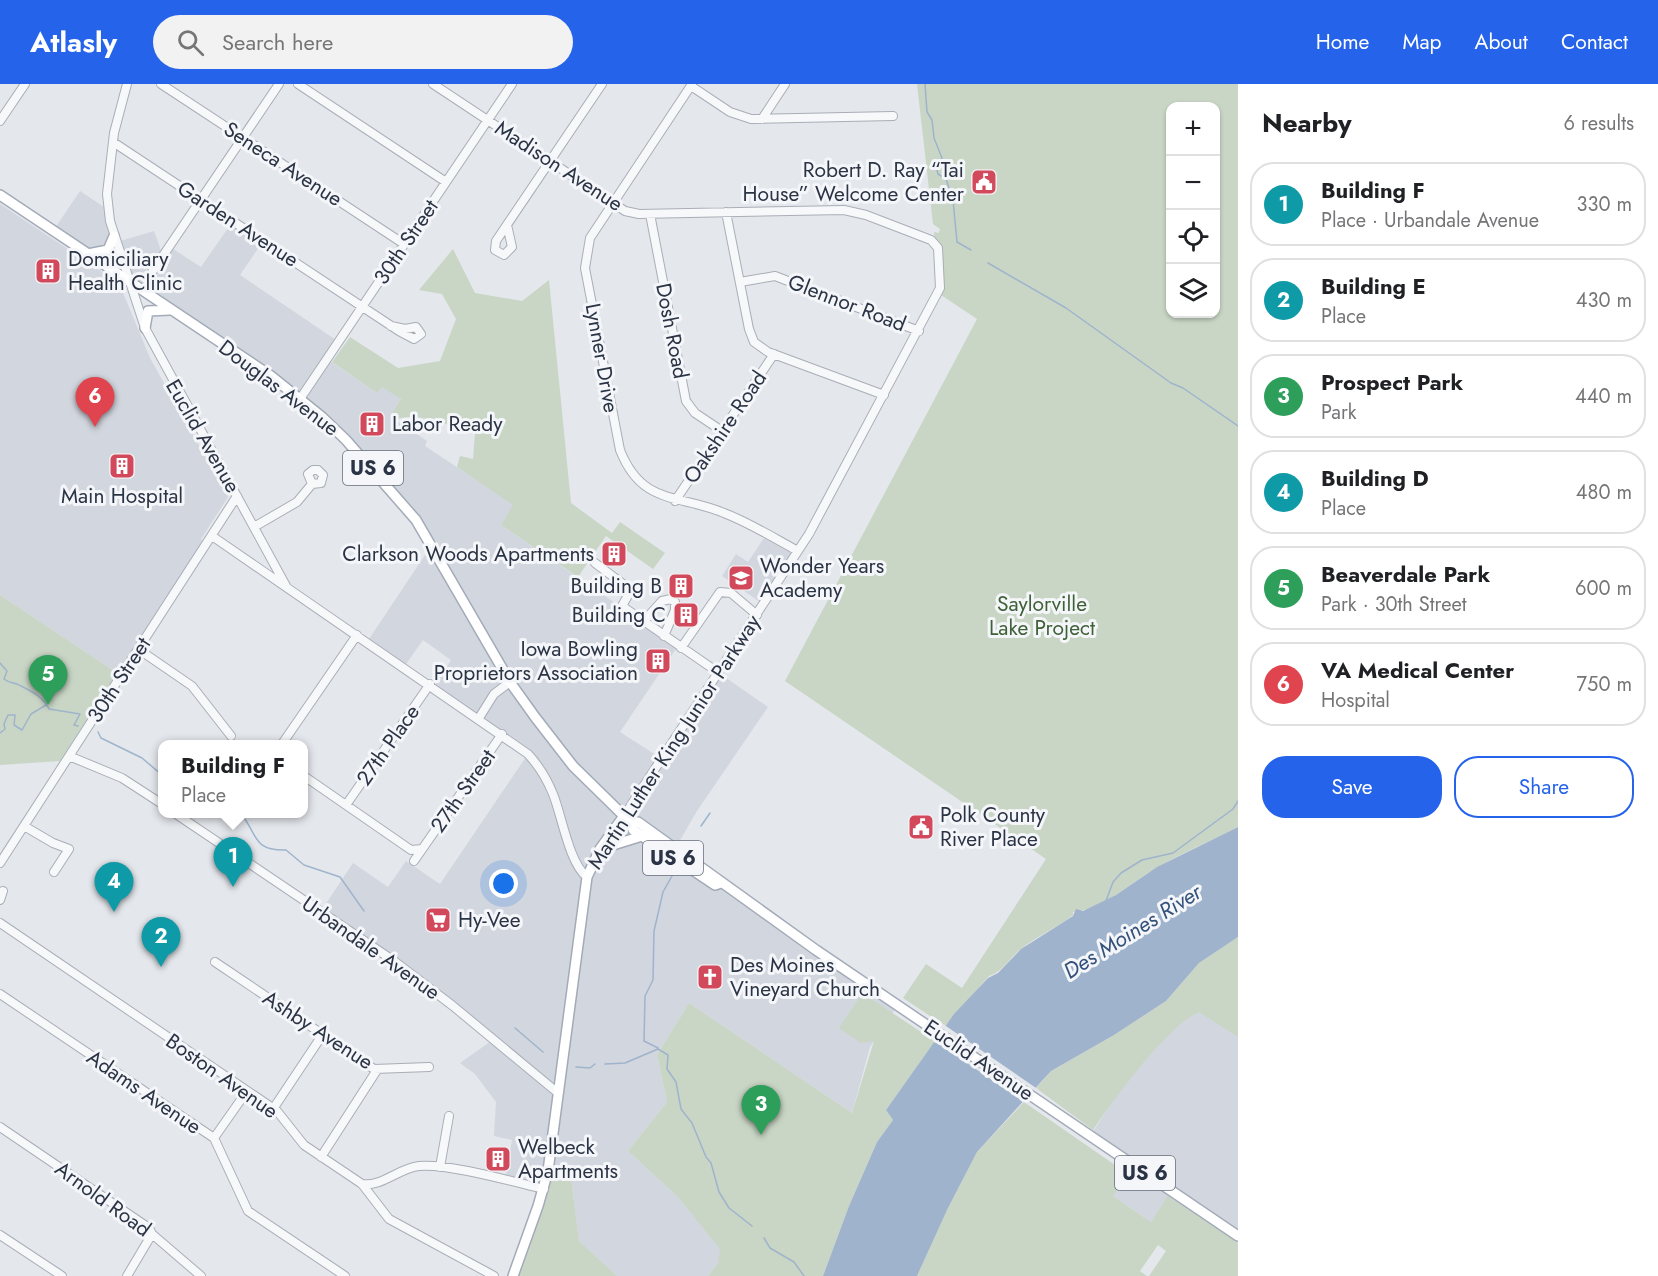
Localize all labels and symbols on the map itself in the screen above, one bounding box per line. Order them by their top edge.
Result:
street label: Madison Avenue [489,113,629,219]
street label: Seneca Avenue [218,114,348,214]
place label: Robert D. Ray “Tai House” Welcome Center [743,155,965,209]
public building icon: Robert D. Ray “Tai House” Welcome Center [969,167,999,197]
street label: Garden Avenue [171,174,305,275]
street label: 30th Street [367,194,445,290]
place label: Domiciliary Health Clinic [68,244,182,298]
building icon: Domiciliary Health Clinic [33,256,63,286]
street label: Glennor Road [784,267,910,339]
street label: Dosh Road [648,281,696,381]
street label: Lynner Drive [578,301,626,415]
street label: Douglas Avenue [213,333,346,443]
street label: Oakshire Road [676,365,774,489]
street label: Euclid Avenue [158,374,248,498]
pin: 6 [76,378,115,427]
building icon: Labor Ready [357,409,387,439]
place label: Labor Ready [392,409,503,439]
building icon: Main Hospital [107,451,137,481]
road number: US 6 [343,451,403,485]
place label: Main Hospital [61,481,183,511]
place label: Clarkson Woods Apartments [342,539,594,569]
building icon: Clarkson Woods Apartments [599,539,629,569]
place label: Wonder Years Academy [760,551,884,605]
school or university icon: Wonder Years Academy [726,563,756,593]
place label: Building B [571,571,662,601]
building icon: Building B [666,571,696,601]
park label: Saylorville Lake Project [989,589,1095,643]
place label: Building C [572,600,666,630]
building icon: Building C [671,600,701,630]
street label: Martin Luther King Junior Parkway [580,608,768,875]
street label: 30th Street [80,631,158,729]
place label: Iowa Bowling Proprietors Association [434,634,638,688]
building icon: Iowa Bowling Proprietors Association [643,646,673,676]
pin: 5 [28,656,68,705]
street label: 27th Place [349,698,427,792]
street label: 27th Street [423,743,503,839]
place label: Polk County River Place [940,800,1046,854]
public building icon: Polk County River Place [906,812,936,842]
pin: 1 [214,838,252,887]
road number: US 6 [643,841,703,875]
pin: 4 [94,862,134,912]
your location [489,869,518,898]
water label: Des Moines River [1057,875,1209,986]
street label: Urbandale Avenue [296,889,446,1007]
supermarket icon: Hy-Vee [423,905,453,935]
place label: Hy-Vee [458,905,521,935]
pin: 2 [142,918,180,967]
place label: Des Moines Vineyard Church [730,950,880,1004]
church icon: Des Moines Vineyard Church [695,962,725,992]
street label: Ashby Avenue [257,983,379,1077]
street label: Euclid Avenue [918,1012,1040,1108]
street label: Boston Avenue [160,1026,284,1126]
street label: Adams Avenue [81,1043,207,1142]
pin: 3 [742,1086,780,1135]
place label: Welbeck Apartments [518,1132,618,1186]
building icon: Welbeck Apartments [483,1144,513,1174]
street label: Arnold Road [49,1154,157,1244]
road number: US 6 [1115,1156,1175,1190]

